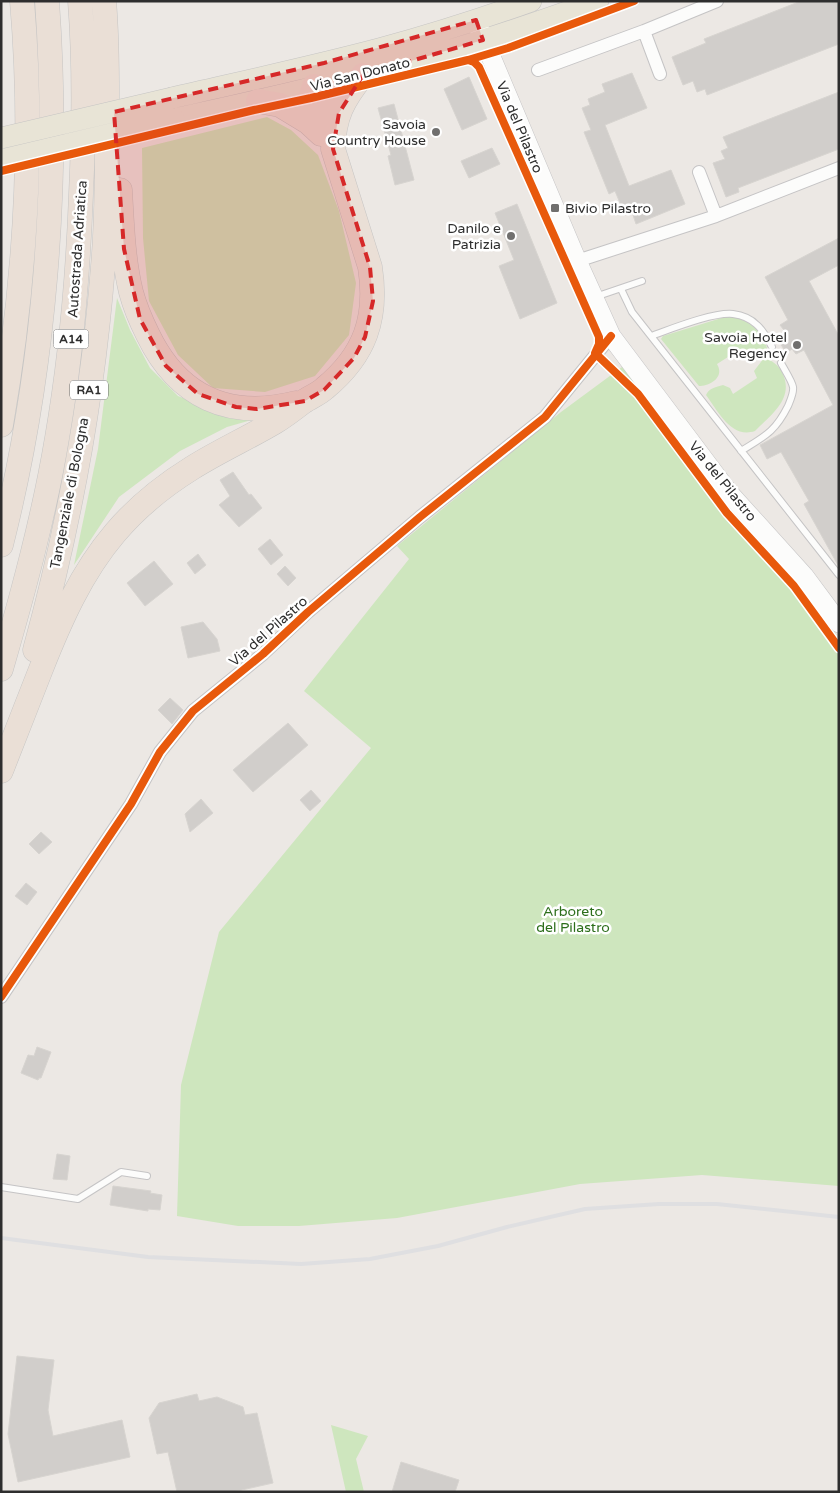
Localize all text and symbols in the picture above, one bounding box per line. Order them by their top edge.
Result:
street label: Via San Donato [309,54,412,95]
street label: Via del Pilastro [493,79,547,176]
place label: Savoia Country House [327,116,426,149]
marker: Savoia Country House [430,126,442,138]
street label: Autostrada Adriatica [64,180,91,318]
place label: Bivio Pilastro [565,200,651,217]
marker: Bivio Pilastro [549,202,561,214]
place label: Danilo e Patrizia [447,220,501,253]
marker: Danilo e Patrizia [505,230,517,242]
road number: A14 [54,329,88,348]
place label: Savoia Hotel Regency [704,329,787,362]
marker: Savoia Hotel Regency [791,339,803,351]
road number: RA1 [70,380,108,400]
street label: Tangenziale di Bologna [46,416,93,570]
street label: Via del Pilastro [685,438,760,525]
street label: Via del Pilastro [226,593,311,670]
park label: Arboreto del Pilastro [536,903,610,936]

